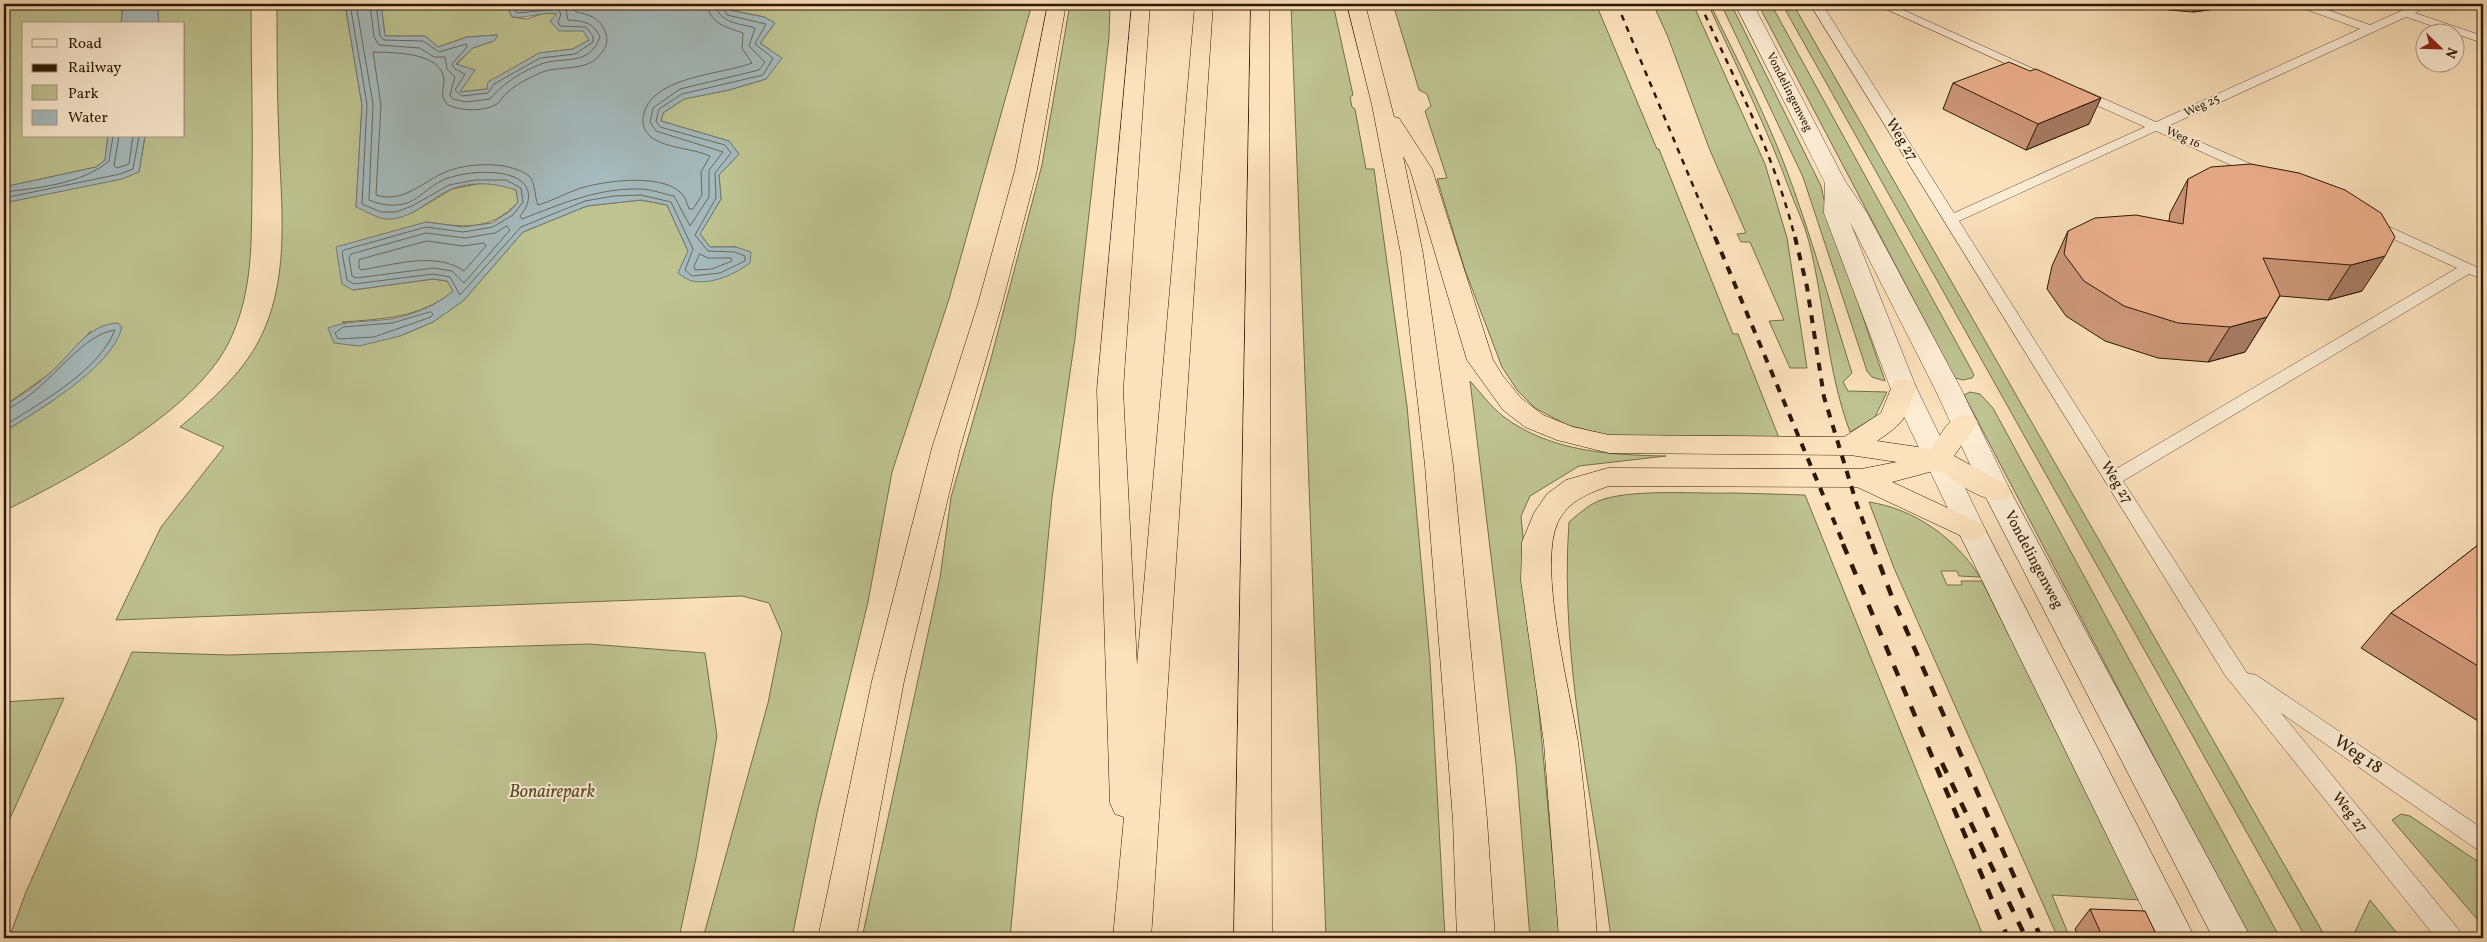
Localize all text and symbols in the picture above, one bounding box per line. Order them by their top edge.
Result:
legend [22,22,185,138]
north arrow [2414,22,2464,72]
text: Road [68,34,102,55]
text: N [2440,44,2461,61]
street label: Vondelingenweg [1762,50,1816,134]
text: Railway [68,58,121,79]
text: Park [68,84,99,105]
street label: Weg 25 [2182,91,2223,121]
text: Water [68,108,108,129]
street label: Weg 27 [1880,115,1922,165]
street label: Weg 16 [2163,123,2203,153]
street label: Weg 27 [2095,458,2137,508]
street label: Vondelingenweg [1998,507,2068,613]
street label: Weg 18 [2329,730,2387,780]
park label: Bonairepark [509,780,595,805]
street label: Weg 27 [2326,788,2372,838]

